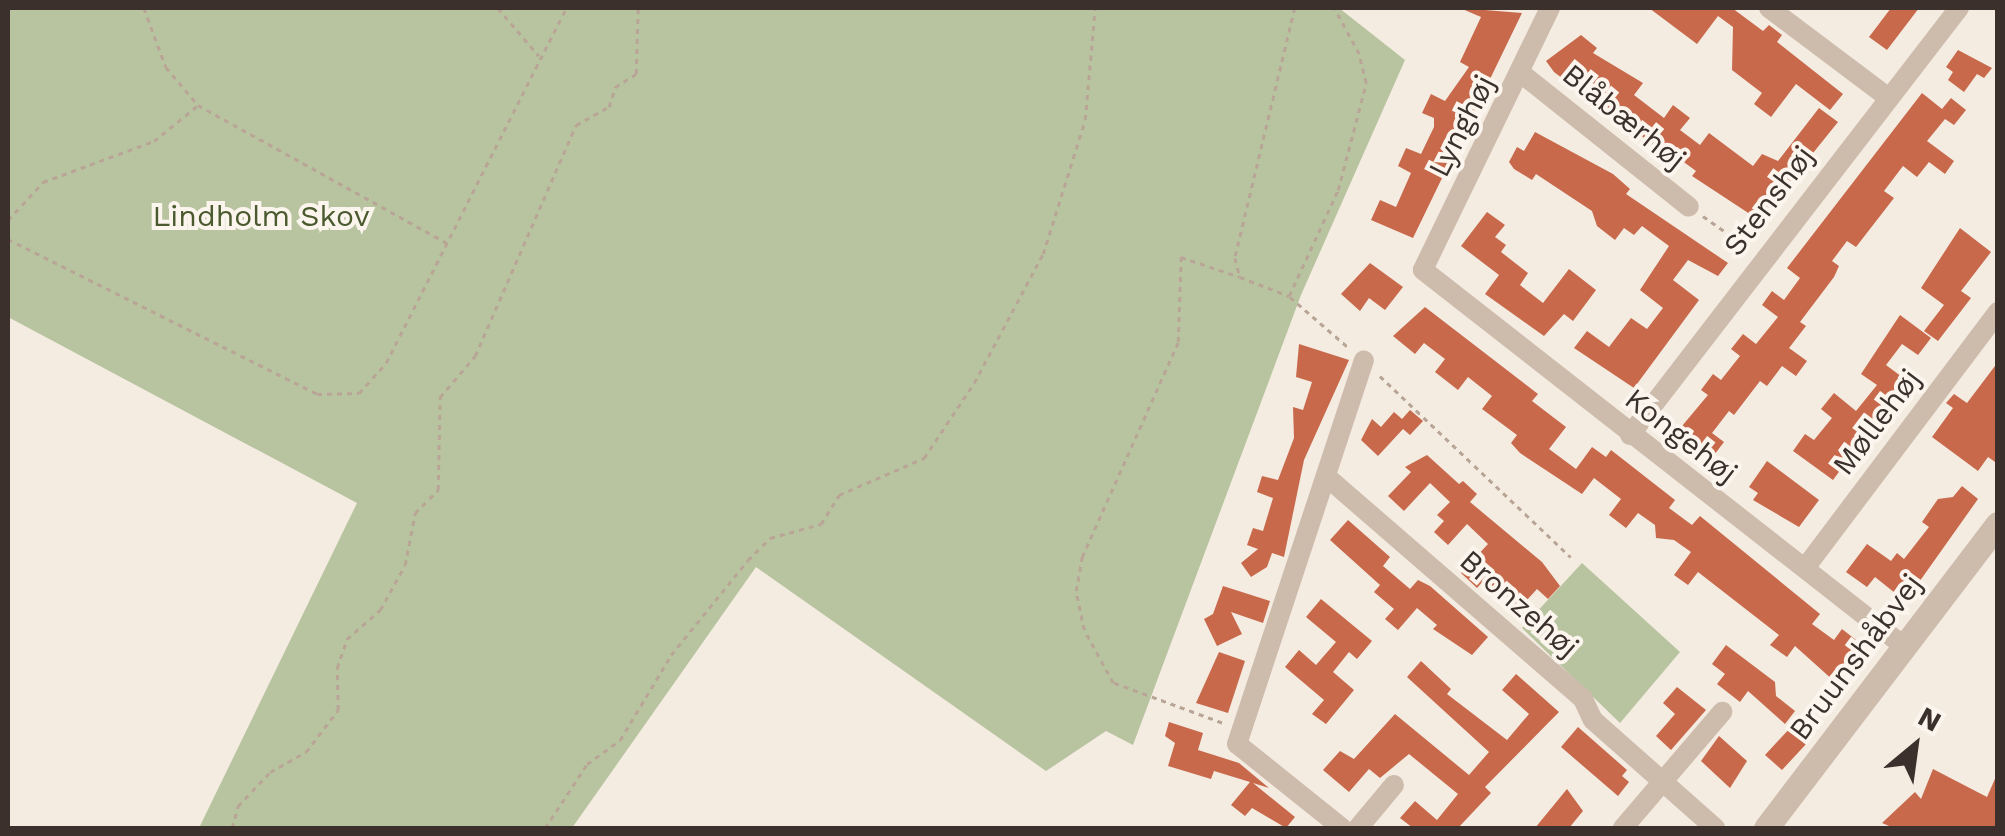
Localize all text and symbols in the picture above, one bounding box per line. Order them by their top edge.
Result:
street label: Blåbærhøj [1555,56,1693,178]
street label: Lynghøj [1421,69,1503,183]
street label: Stenshøj [1716,139,1822,263]
park label: Lindholm Skov [152,198,370,234]
street label: Møllehøj [1825,362,1929,482]
street label: Kongehøj [1618,381,1744,491]
street label: Bronzehøj [1452,543,1586,665]
street label: Bruunshåbvej [1782,567,1930,747]
north arrow [1865,696,1965,796]
text: N [1913,700,1947,739]

